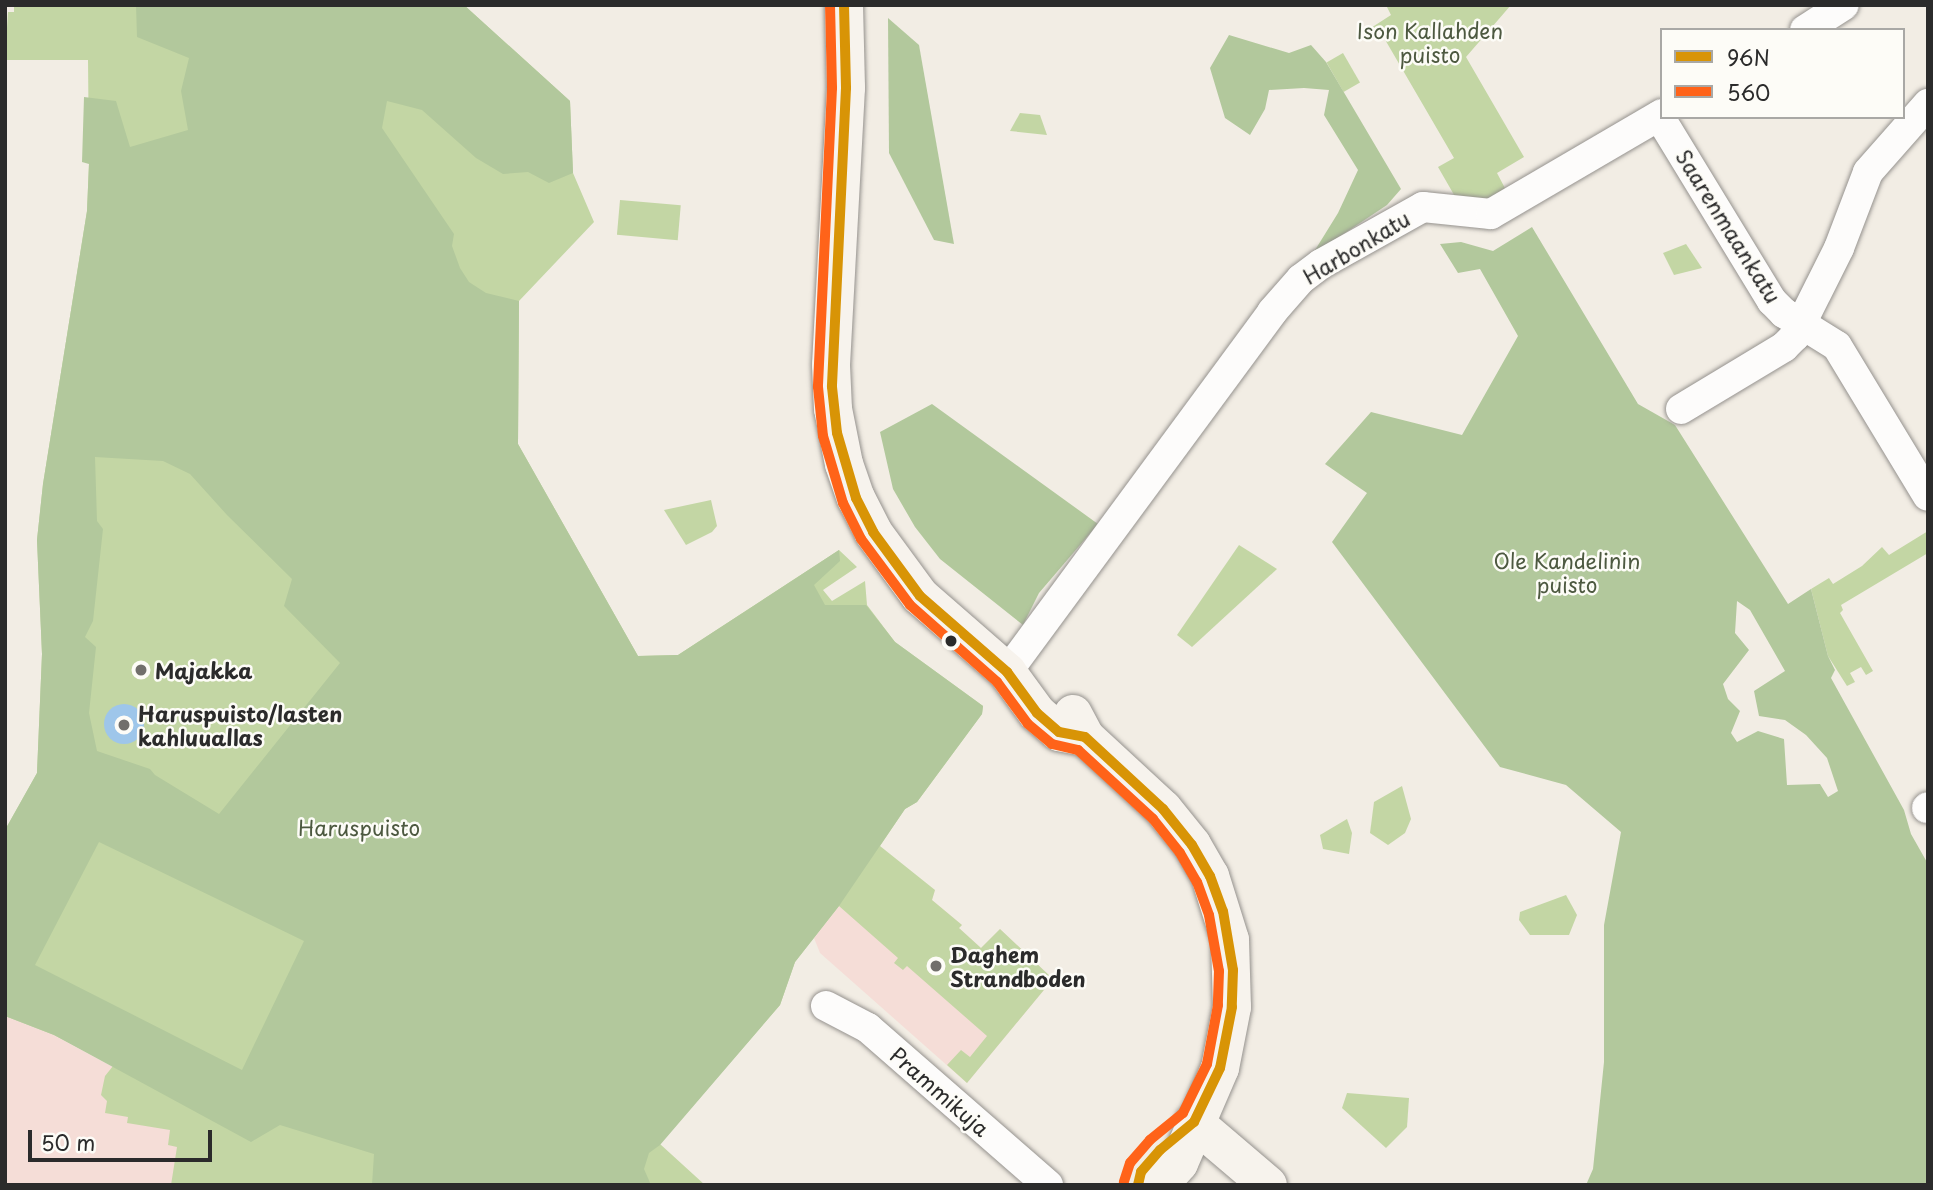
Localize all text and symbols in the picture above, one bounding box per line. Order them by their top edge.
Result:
park label: Ison Kallahden puisto [1357,17,1503,67]
legend [1660,28,1905,119]
text: 96N [1727,41,1770,73]
text: 560 [1727,76,1770,108]
street label: Saarenmaankatu [1672,144,1786,308]
street label: Harbonkatu [1298,205,1414,289]
park label: Ole Kandelinin puisto [1494,547,1640,597]
unlabelled marker [944,634,958,648]
place label: Majakka [155,657,253,683]
marker: Majakka [133,662,149,678]
place label: Haruspuisto/lasten kahluuallas [138,700,342,750]
marker: Haruspuisto/lasten kahluuallas [116,717,132,733]
park label: Haruspuisto [298,814,420,840]
place label: Daghem Strandboden [950,941,1086,991]
marker: Daghem Strandboden [928,958,944,974]
street label: Prammikuja [885,1041,995,1141]
scale bar [32,1116,215,1160]
text: 50 m [41,1126,95,1158]

